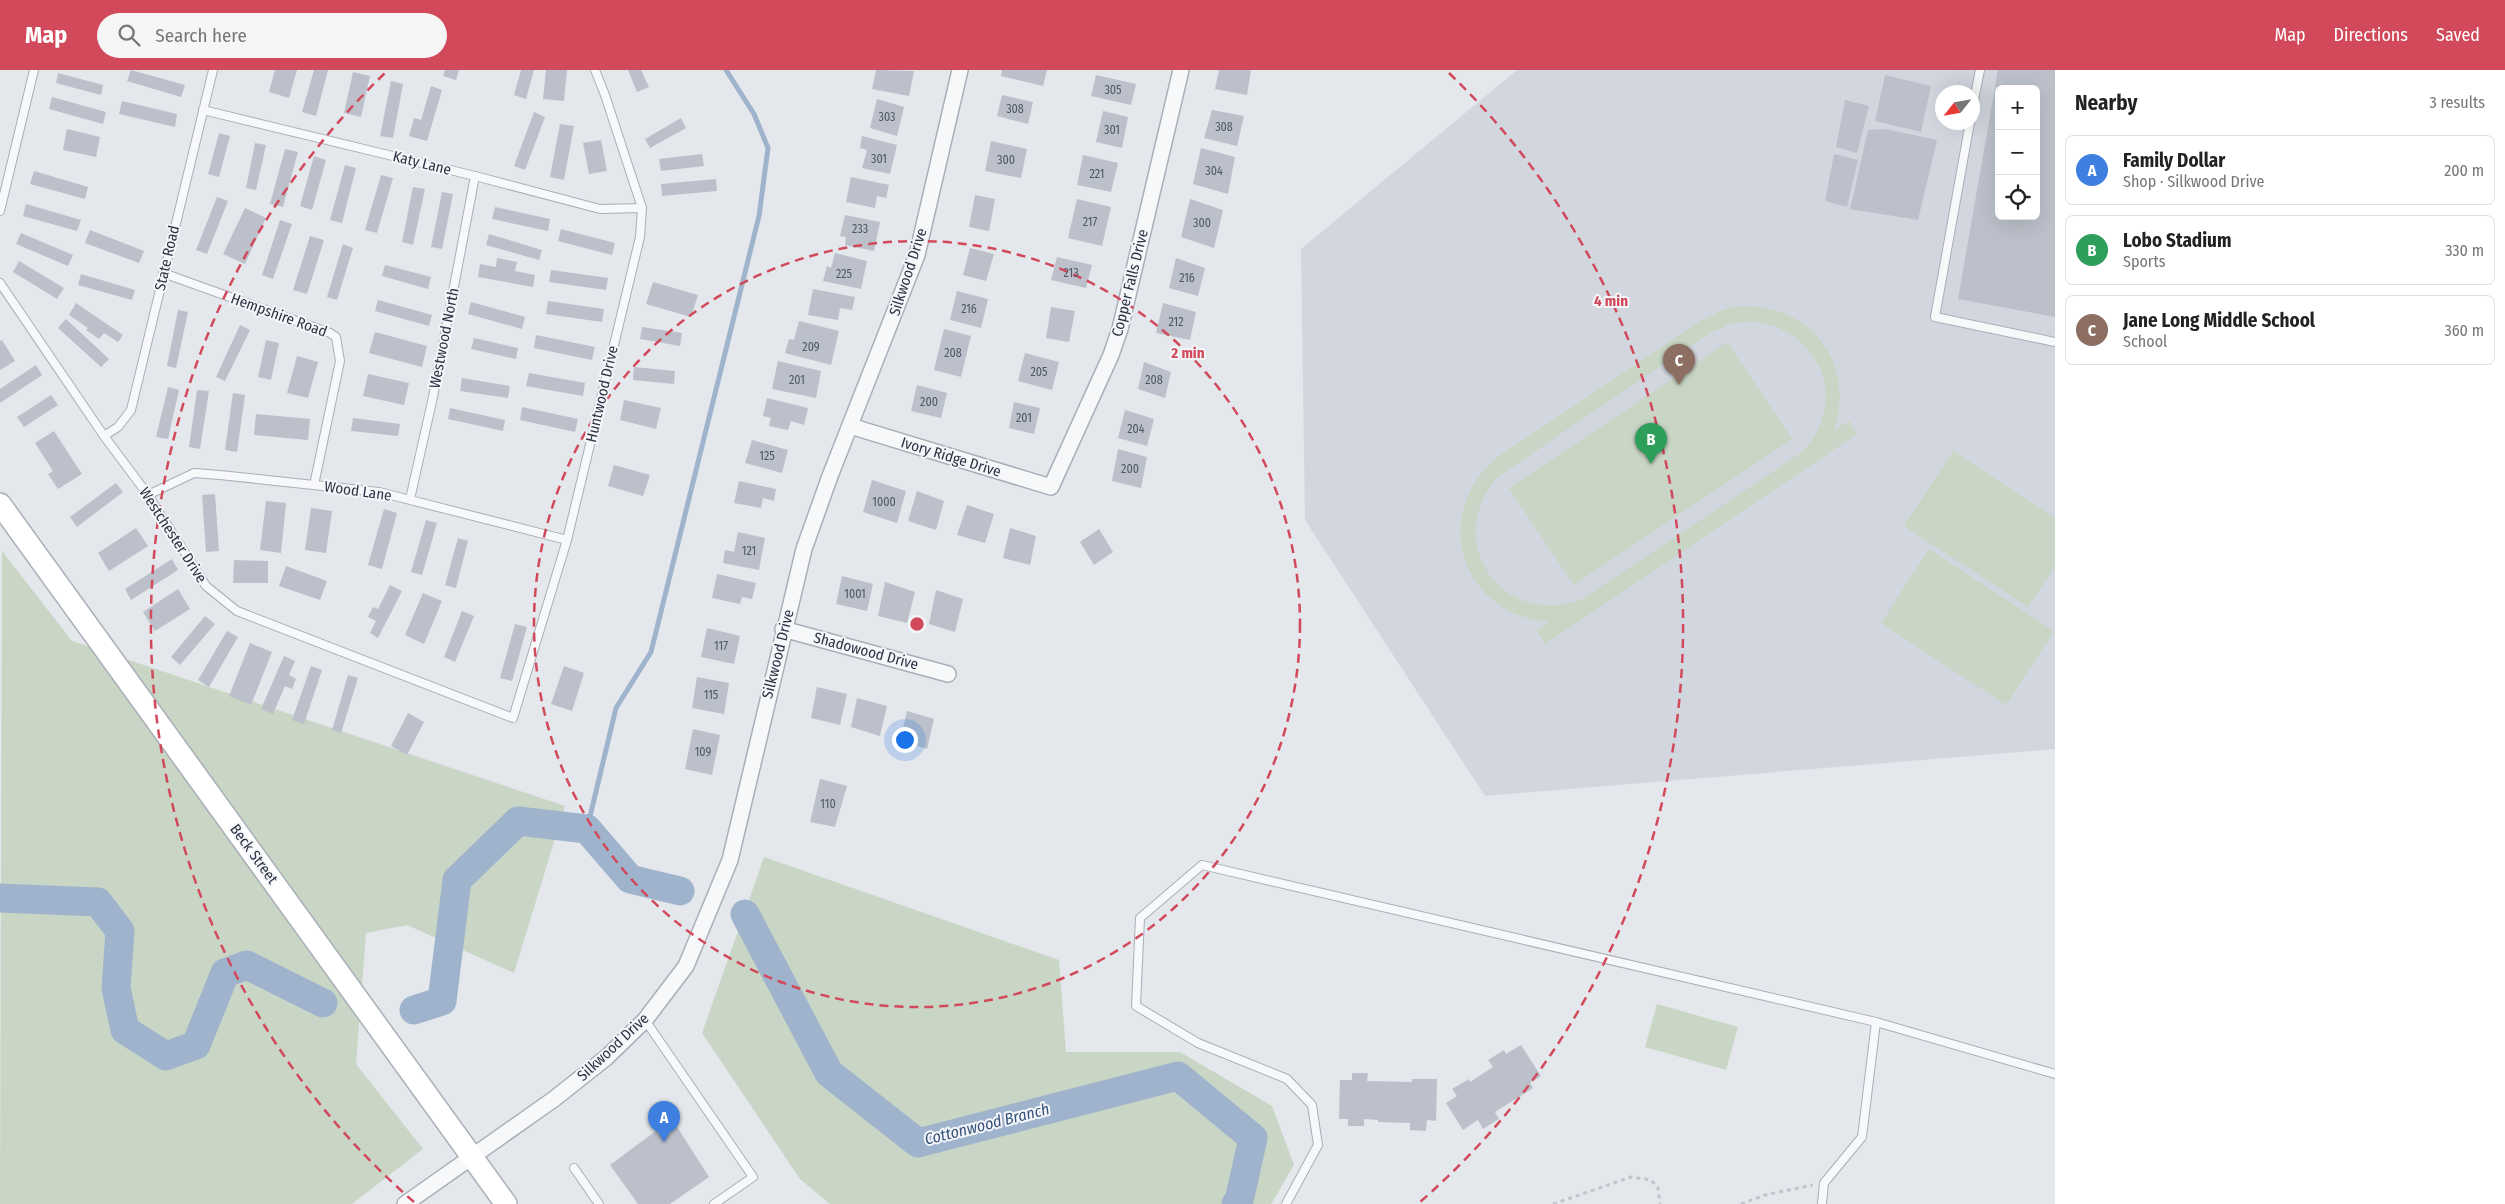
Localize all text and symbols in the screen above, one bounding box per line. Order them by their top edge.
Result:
search box [97,13,447,58]
text: Map [25,21,67,49]
icon: search [115,21,143,49]
text: Search here [155,24,247,47]
text: Map [2274,24,2306,46]
text: Directions [2334,24,2408,46]
text: Saved [2436,24,2480,46]
house number: 305 [1104,83,1122,97]
north arrow [1935,85,1980,130]
map controls [1995,85,2040,220]
button: + [1995,85,2040,130]
text: Nearby [2075,90,2137,116]
text: 3 results [2429,93,2485,112]
house number: 308 [1006,102,1024,116]
house number: 303 [879,110,895,124]
house number: 308 [1215,120,1233,134]
house number: 301 [1104,123,1120,137]
button: − [1995,130,2040,175]
street label: Katy Lane [391,147,453,179]
text: Family Dollar [2123,149,2225,172]
house number: 301 [871,152,887,166]
house number: 300 [997,153,1015,167]
text: A [2088,161,2096,180]
text: 200 m [2444,161,2484,180]
house number: 304 [1205,164,1223,178]
house number: 221 [1089,167,1105,181]
text: Shop · Silkwood Drive [2123,172,2264,191]
button: locate [1995,175,2040,220]
house number: 217 [1083,215,1097,229]
house number: 300 [1193,216,1211,230]
house number: 233 [852,222,868,236]
street label: State Road [151,224,183,292]
street label: Silkwood Drive [885,226,931,318]
street label: Copper Falls Drive [1108,228,1152,338]
text: Lobo Stadium [2123,229,2231,252]
text: B [2088,241,2096,260]
text: 330 m [2445,241,2484,260]
text: Sports [2123,252,2166,271]
house number: 213 [1063,266,1079,280]
house number: 225 [836,267,853,281]
house number: 216 [1179,271,1195,285]
street label: Westwood North [425,286,463,390]
street label: Hempshire Road [228,289,330,341]
text: 4 min [1594,292,1628,310]
house number: 216 [961,302,977,316]
text: Jane Long Middle School [2123,309,2315,332]
house number: 212 [1168,315,1184,329]
text: C [2088,321,2096,340]
text: 360 m [2444,321,2484,340]
text: School [2123,332,2167,351]
house number: 209 [802,340,820,354]
street label: Huntwood Drive [582,344,622,444]
text: 2 min [1170,344,1205,362]
pin: C [1663,344,1695,385]
house number: 208 [944,346,962,360]
house number: 205 [1030,365,1048,379]
house number: 201 [789,373,805,387]
house number: 208 [1145,373,1163,387]
house number: 200 [920,395,938,409]
house number: 201 [1016,411,1032,425]
house number: 204 [1127,422,1145,436]
pin: B [1635,423,1667,464]
street label: Ivory Ridge Drive [899,433,1003,481]
house number: 125 [759,449,775,463]
house number: 200 [1121,462,1139,476]
street label: Wood Lane [323,477,393,505]
street label: Westchester Drive [135,484,211,586]
house number: 1000 [872,495,896,509]
house number: 121 [742,544,756,558]
house number: 1001 [844,587,866,601]
street label: Silkwood Drive [758,608,798,700]
centre of rings [908,615,926,633]
street label: Shadowood Drive [812,628,920,674]
house number: 117 [714,639,728,653]
house number: 115 [704,688,719,702]
your location [892,727,918,753]
house number: 109 [695,745,712,759]
house number: 110 [820,797,836,811]
street label: Beck Street [226,821,282,887]
street label: Silkwood Drive [574,1009,652,1085]
water label: Cottonwood Branch [923,1099,1051,1149]
pin: A [648,1101,680,1142]

